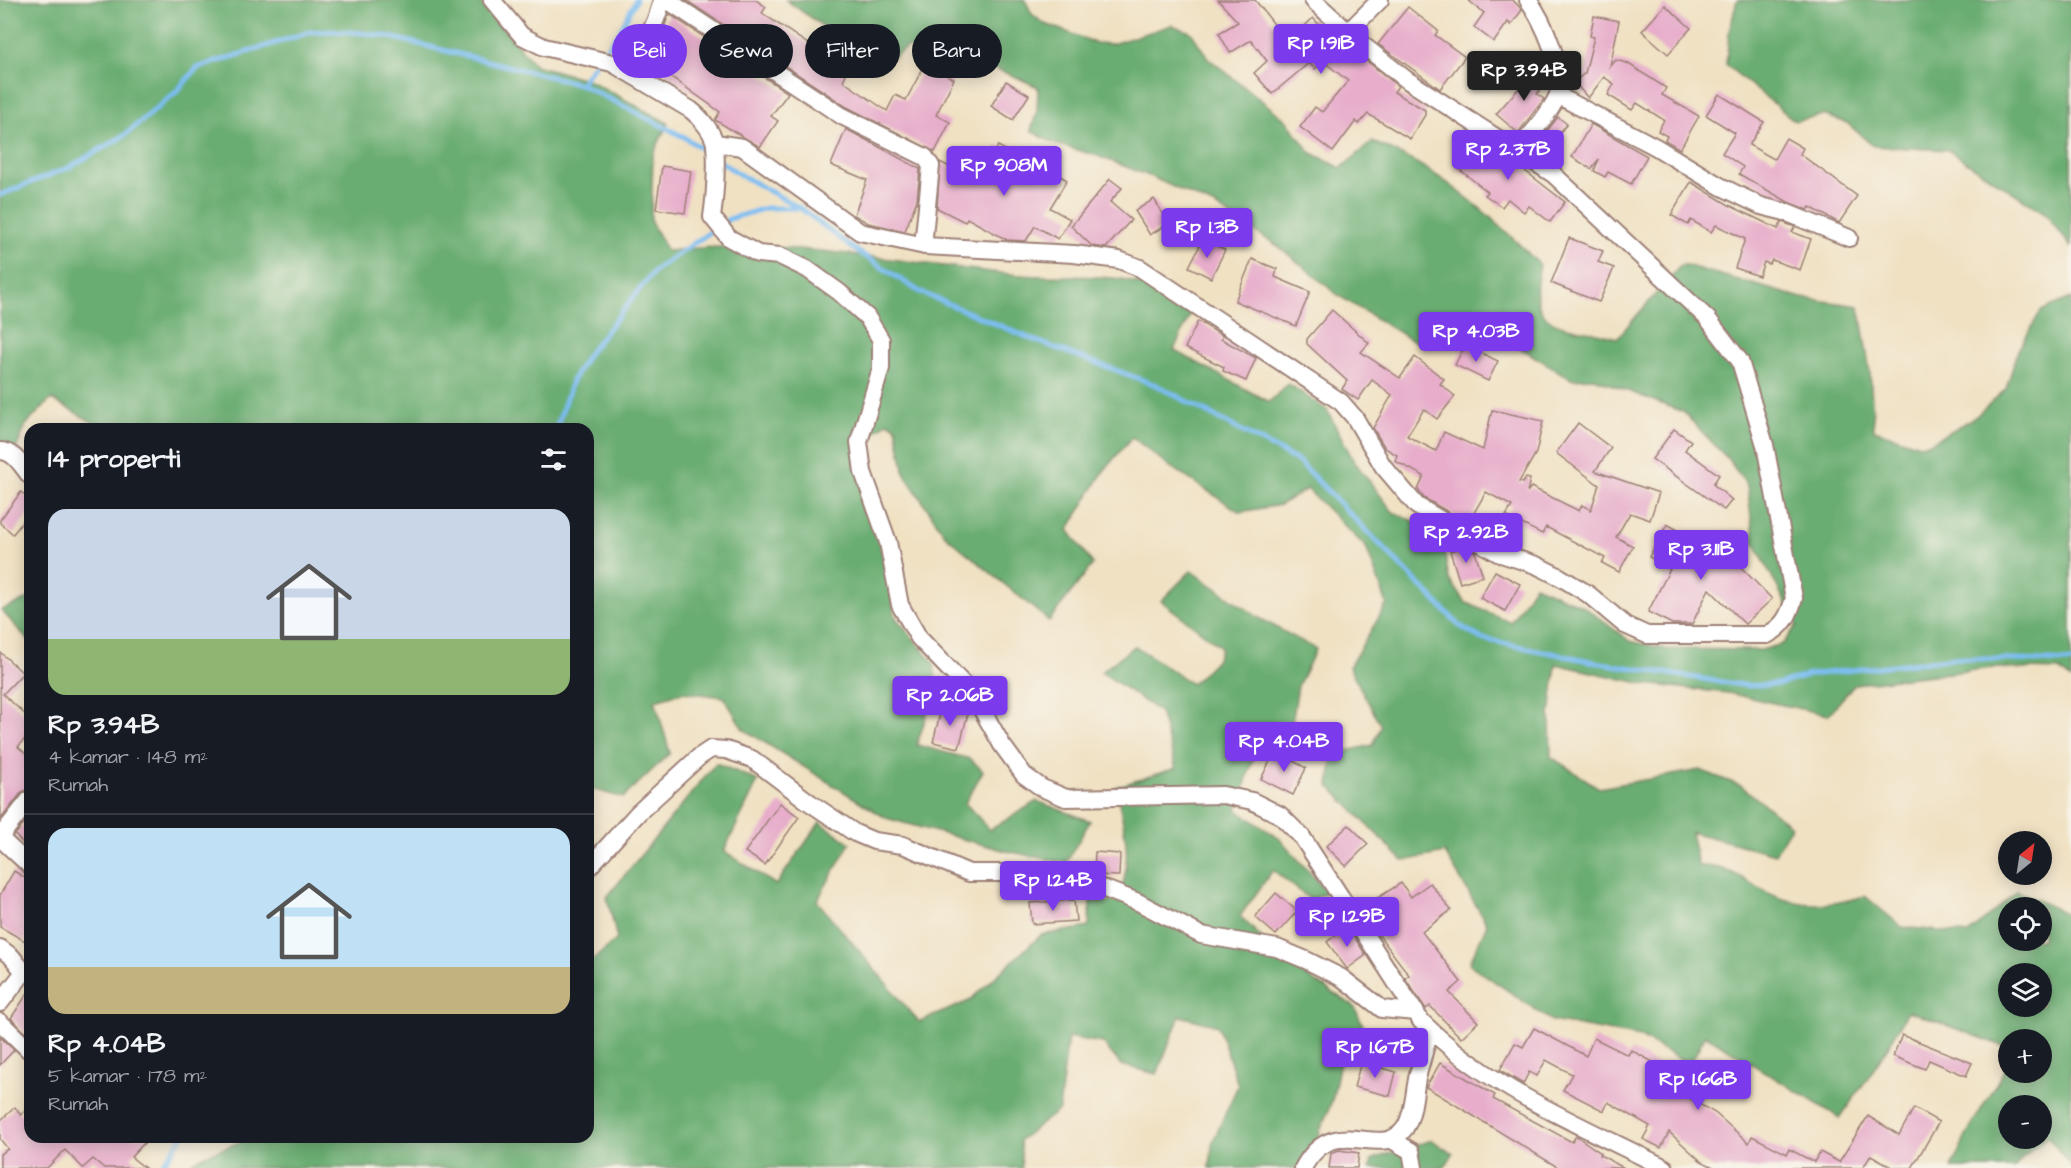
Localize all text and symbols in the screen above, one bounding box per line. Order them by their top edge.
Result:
chip: Beli [612,24,687,78]
chip: Sewa [699,24,793,78]
chip: Filter [805,24,900,78]
chip: Baru [912,24,1002,78]
pin: Rp 1.91B [1259,24,1383,75]
text: Rp 1.91B [1288,29,1354,57]
pin: Rp 3.94B [1462,51,1586,102]
text: Rp 3.94B [1481,56,1567,84]
pin: Rp 2.37B [1446,130,1570,181]
text: Rp 2.37B [1466,135,1550,163]
pin: Rp 908M [949,146,1059,197]
text: Rp 908M [961,151,1047,179]
pin: Rp 1.3B [1152,208,1262,259]
text: Rp 1.3B [1175,213,1239,241]
pin: Rp 4.03B [1414,312,1538,363]
text: Rp 4.03B [1433,317,1519,345]
text: 14 properti [48,441,180,477]
icon: filters [537,443,570,476]
pin: Rp 2.92B [1404,513,1528,564]
text: Rp 2.92B [1424,518,1508,546]
pin: Rp 3.11B [1639,530,1763,581]
text: Rp 3.11B [1668,535,1734,563]
icon: home [255,548,363,656]
pin: Rp 2.06B [888,676,1012,727]
text: Rp 2.06B [906,681,994,709]
text: Rp 3.94B [48,707,159,743]
pin: Rp 4.04B [1222,722,1346,773]
text: Rp 4.04B [1239,727,1329,755]
text: 4 kamar · 148 m² [48,743,208,771]
text: Rumah [48,771,108,799]
north arrow [1998,831,2052,885]
map controls [1998,831,2052,1149]
pin: Rp 1.24B [991,861,1115,912]
text: Rp 1.24B [1014,866,1092,894]
icon: home [255,867,363,975]
pin: Rp 1.29B [1285,897,1409,948]
button: locate [1998,897,2052,951]
text: Rp 1.29B [1309,902,1385,930]
button: layers [1998,963,2052,1017]
text: Rp 4.04B [48,1026,165,1062]
pin: Rp 1.67B [1313,1028,1437,1079]
button: + [1998,1029,2052,1083]
text: Rp 1.67B [1336,1033,1414,1061]
pin: Rp 1.66B [1636,1060,1760,1111]
text: 5 kamar · 178 m² [48,1062,207,1090]
text: Rp 1.66B [1659,1065,1737,1093]
text: Rumah [48,1090,108,1118]
button: − [1998,1095,2052,1149]

